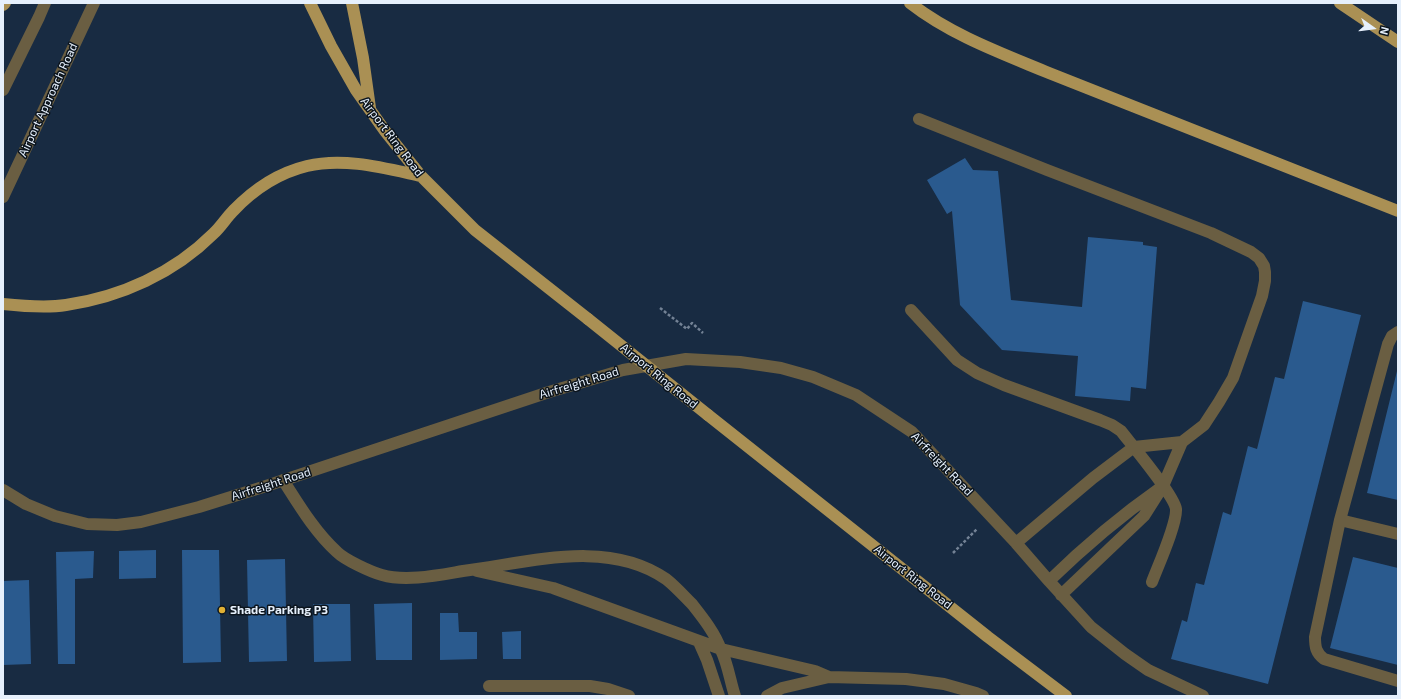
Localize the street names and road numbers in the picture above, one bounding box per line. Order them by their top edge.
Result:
street label: Airport Approach Road [15,41,81,159]
street label: Airport Ring Road [358,95,426,179]
street label: Airport Ring Road [617,340,701,412]
street label: Airfreight Road [537,364,621,402]
street label: Airfreight Road [908,429,976,499]
street label: Airfreight Road [230,464,312,504]
street label: Airport Ring Road [871,542,955,612]

